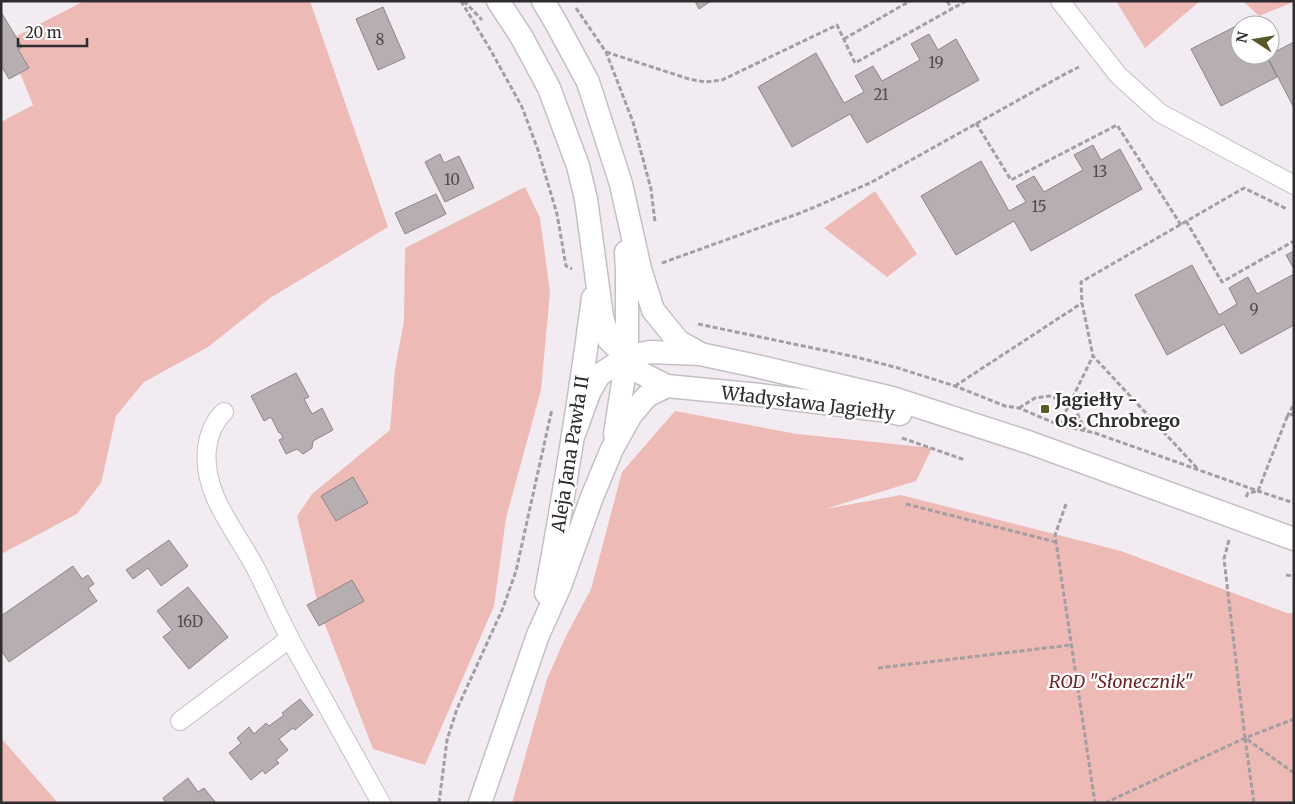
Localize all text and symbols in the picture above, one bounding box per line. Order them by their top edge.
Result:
scale bar [18,15,86,47]
north arrow [1230,15,1280,65]
text: 20 m [25,23,62,42]
house number: 8 [376,30,385,49]
text: N [1232,30,1252,45]
house number: 19 [928,53,944,72]
house number: 21 [873,85,889,104]
house number: 13 [1093,162,1107,181]
house number: 10 [444,170,460,189]
house number: 15 [1031,197,1047,216]
house number: 9 [1249,300,1259,319]
street label: Aleja Jana Pawła II [546,374,594,535]
street label: Władysława Jagiełły [719,381,897,425]
place label: Jagiełły - Os. Chrobrego [1054,388,1180,432]
marker: Jagiełły - Os. Chrobrego [1039,403,1051,415]
house number: 16D [177,612,203,631]
park label: ROD "Słonecznik" [1049,670,1193,693]

